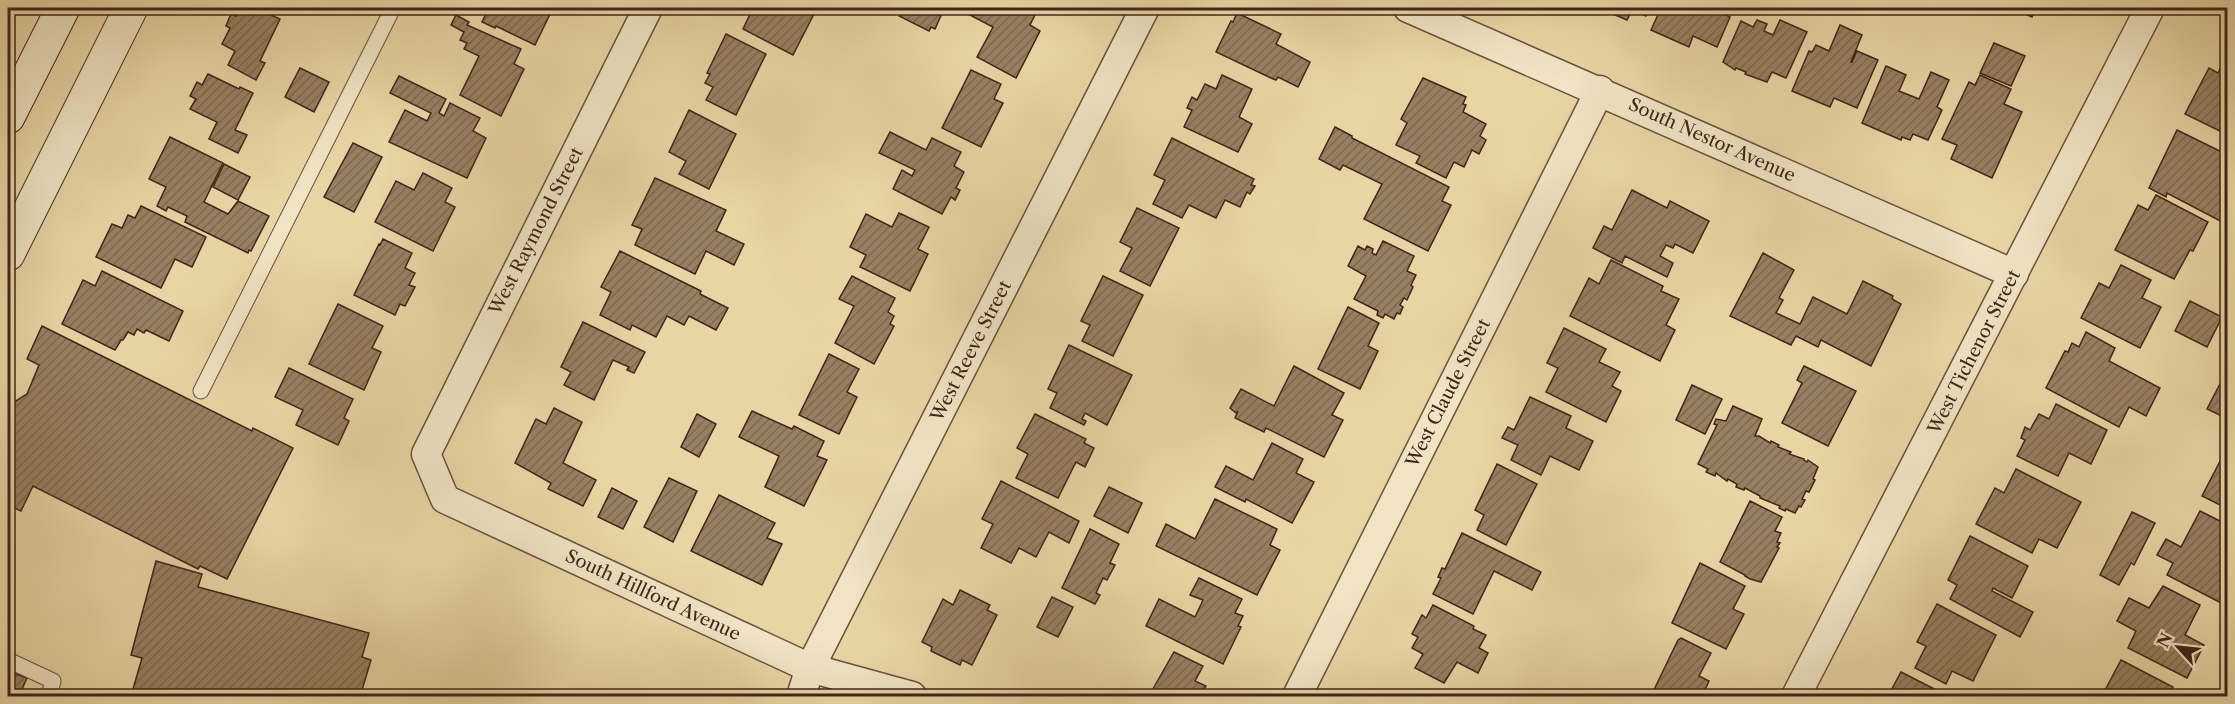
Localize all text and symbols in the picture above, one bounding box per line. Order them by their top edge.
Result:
street label: South Nestor Avenue [1625,93,1799,187]
street label: West Raymond Street [484,143,588,319]
street label: West Tichenor Street [1923,266,2025,439]
street label: West Reeve Street [926,276,1016,426]
street label: West Claude Street [1401,314,1495,472]
street label: South Hillford Avenue [562,545,744,645]
north arrow [2148,617,2208,677]
text: N [2153,629,2177,651]

